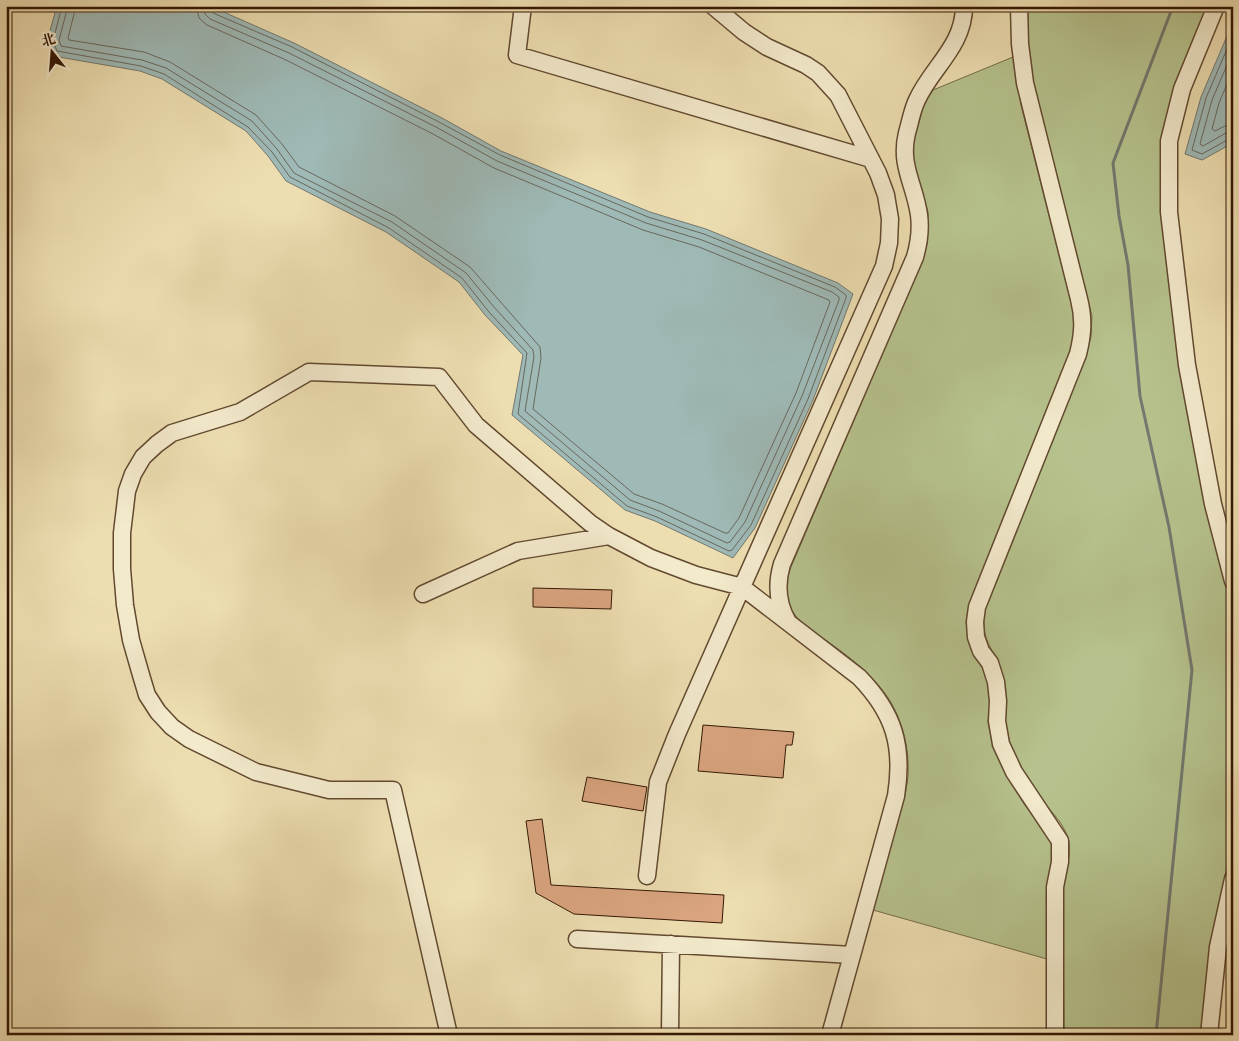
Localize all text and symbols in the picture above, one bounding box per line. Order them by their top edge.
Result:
north arrow [28,28,78,78]
text: 北 [39,30,58,53]

